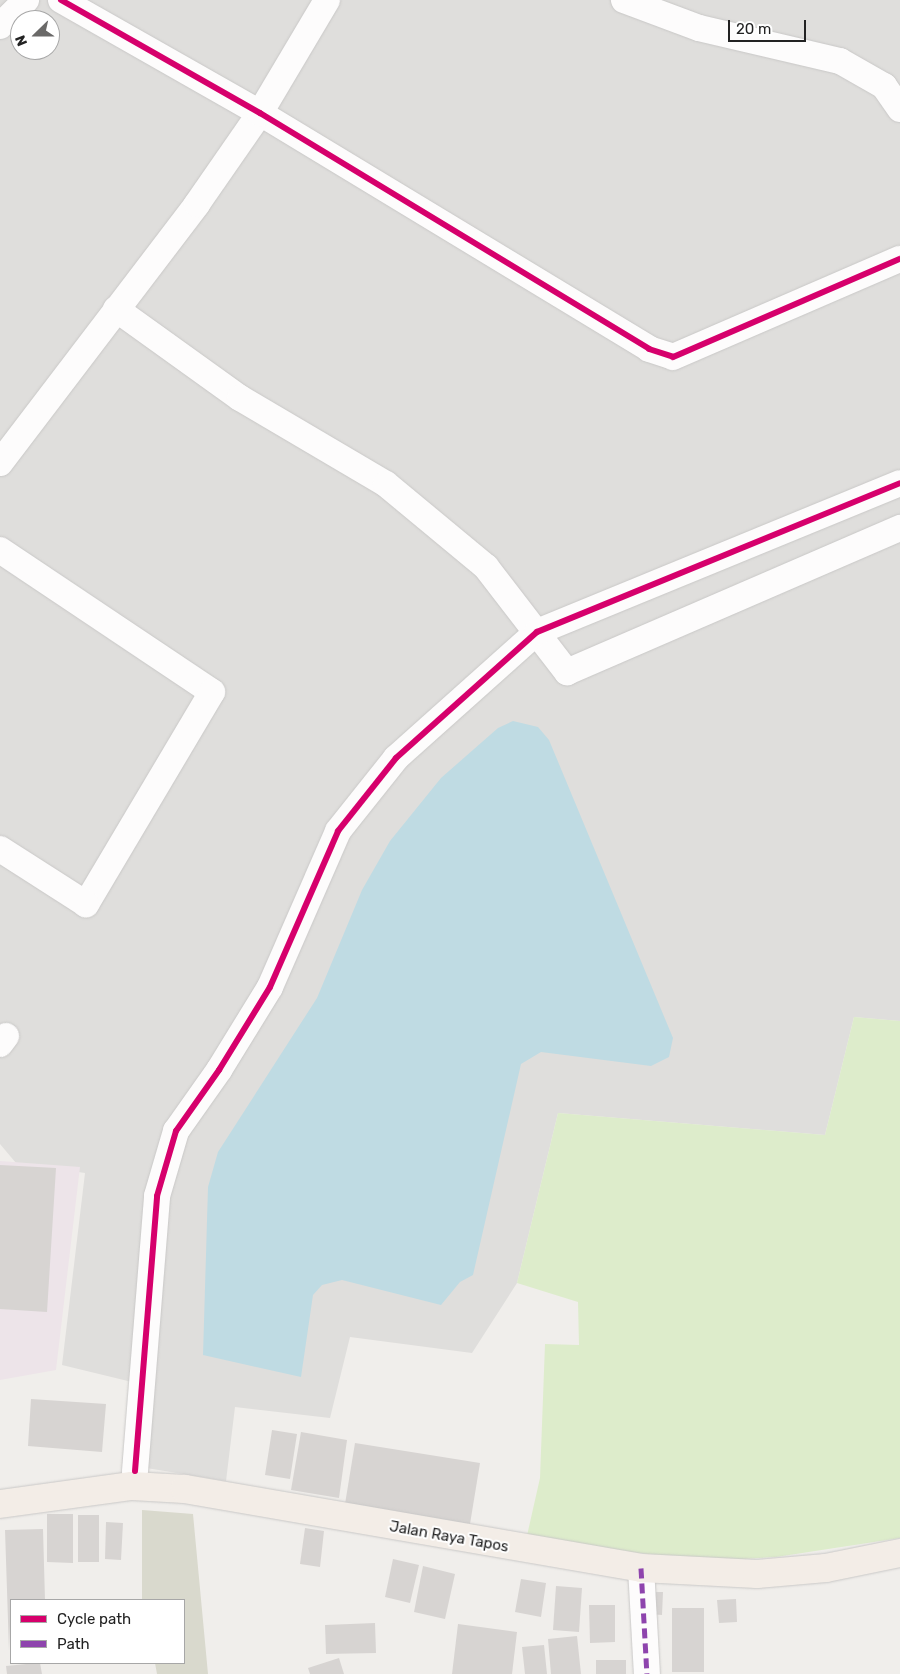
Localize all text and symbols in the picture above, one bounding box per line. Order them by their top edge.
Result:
north arrow [10,10,60,60]
scale bar [730,10,808,42]
text: 20 m [736,20,771,38]
text: N [12,33,31,48]
street label: Jalan Raya Tapos [388,1518,510,1556]
legend [10,1599,185,1664]
text: Cycle path [57,1610,131,1628]
text: Path [57,1635,90,1653]

